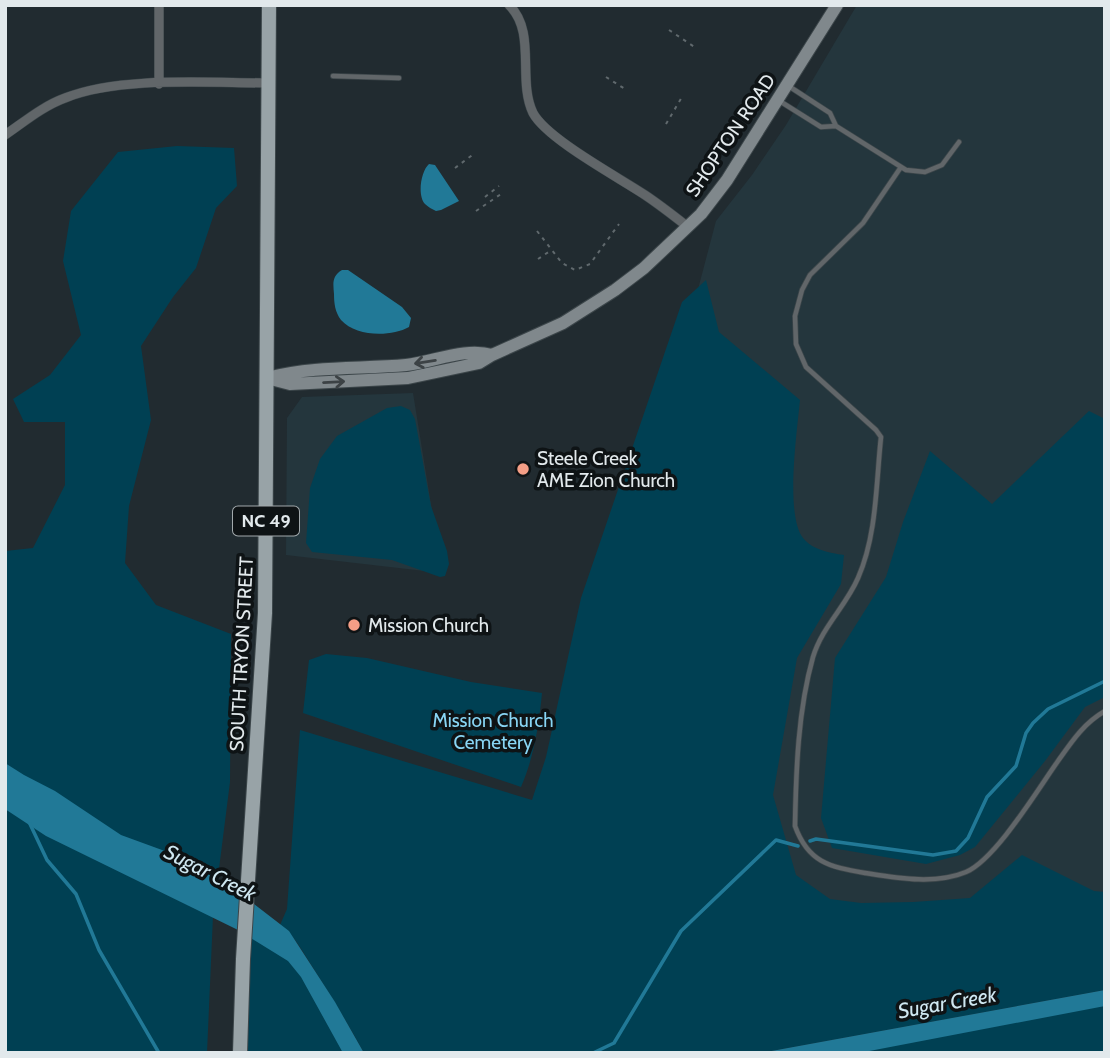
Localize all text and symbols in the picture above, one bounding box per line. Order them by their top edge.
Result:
street label: SHOPTON ROAD [681,69,780,201]
one-way arrow [414,356,437,369]
one-way arrow [323,375,345,388]
place label: Steele Creek AME Zion Church [537,447,675,492]
marker: Steele Creek AME Zion Church [515,461,531,477]
road number: NC 49 [233,506,299,536]
street label: SOUTH TRYON STREET [225,556,258,752]
place label: Mission Church [368,614,489,637]
marker: Mission Church [346,617,362,633]
park label: Mission Church Cemetery [432,709,554,754]
water label: Sugar Creek [160,839,261,907]
water label: Sugar Creek [896,981,999,1023]

